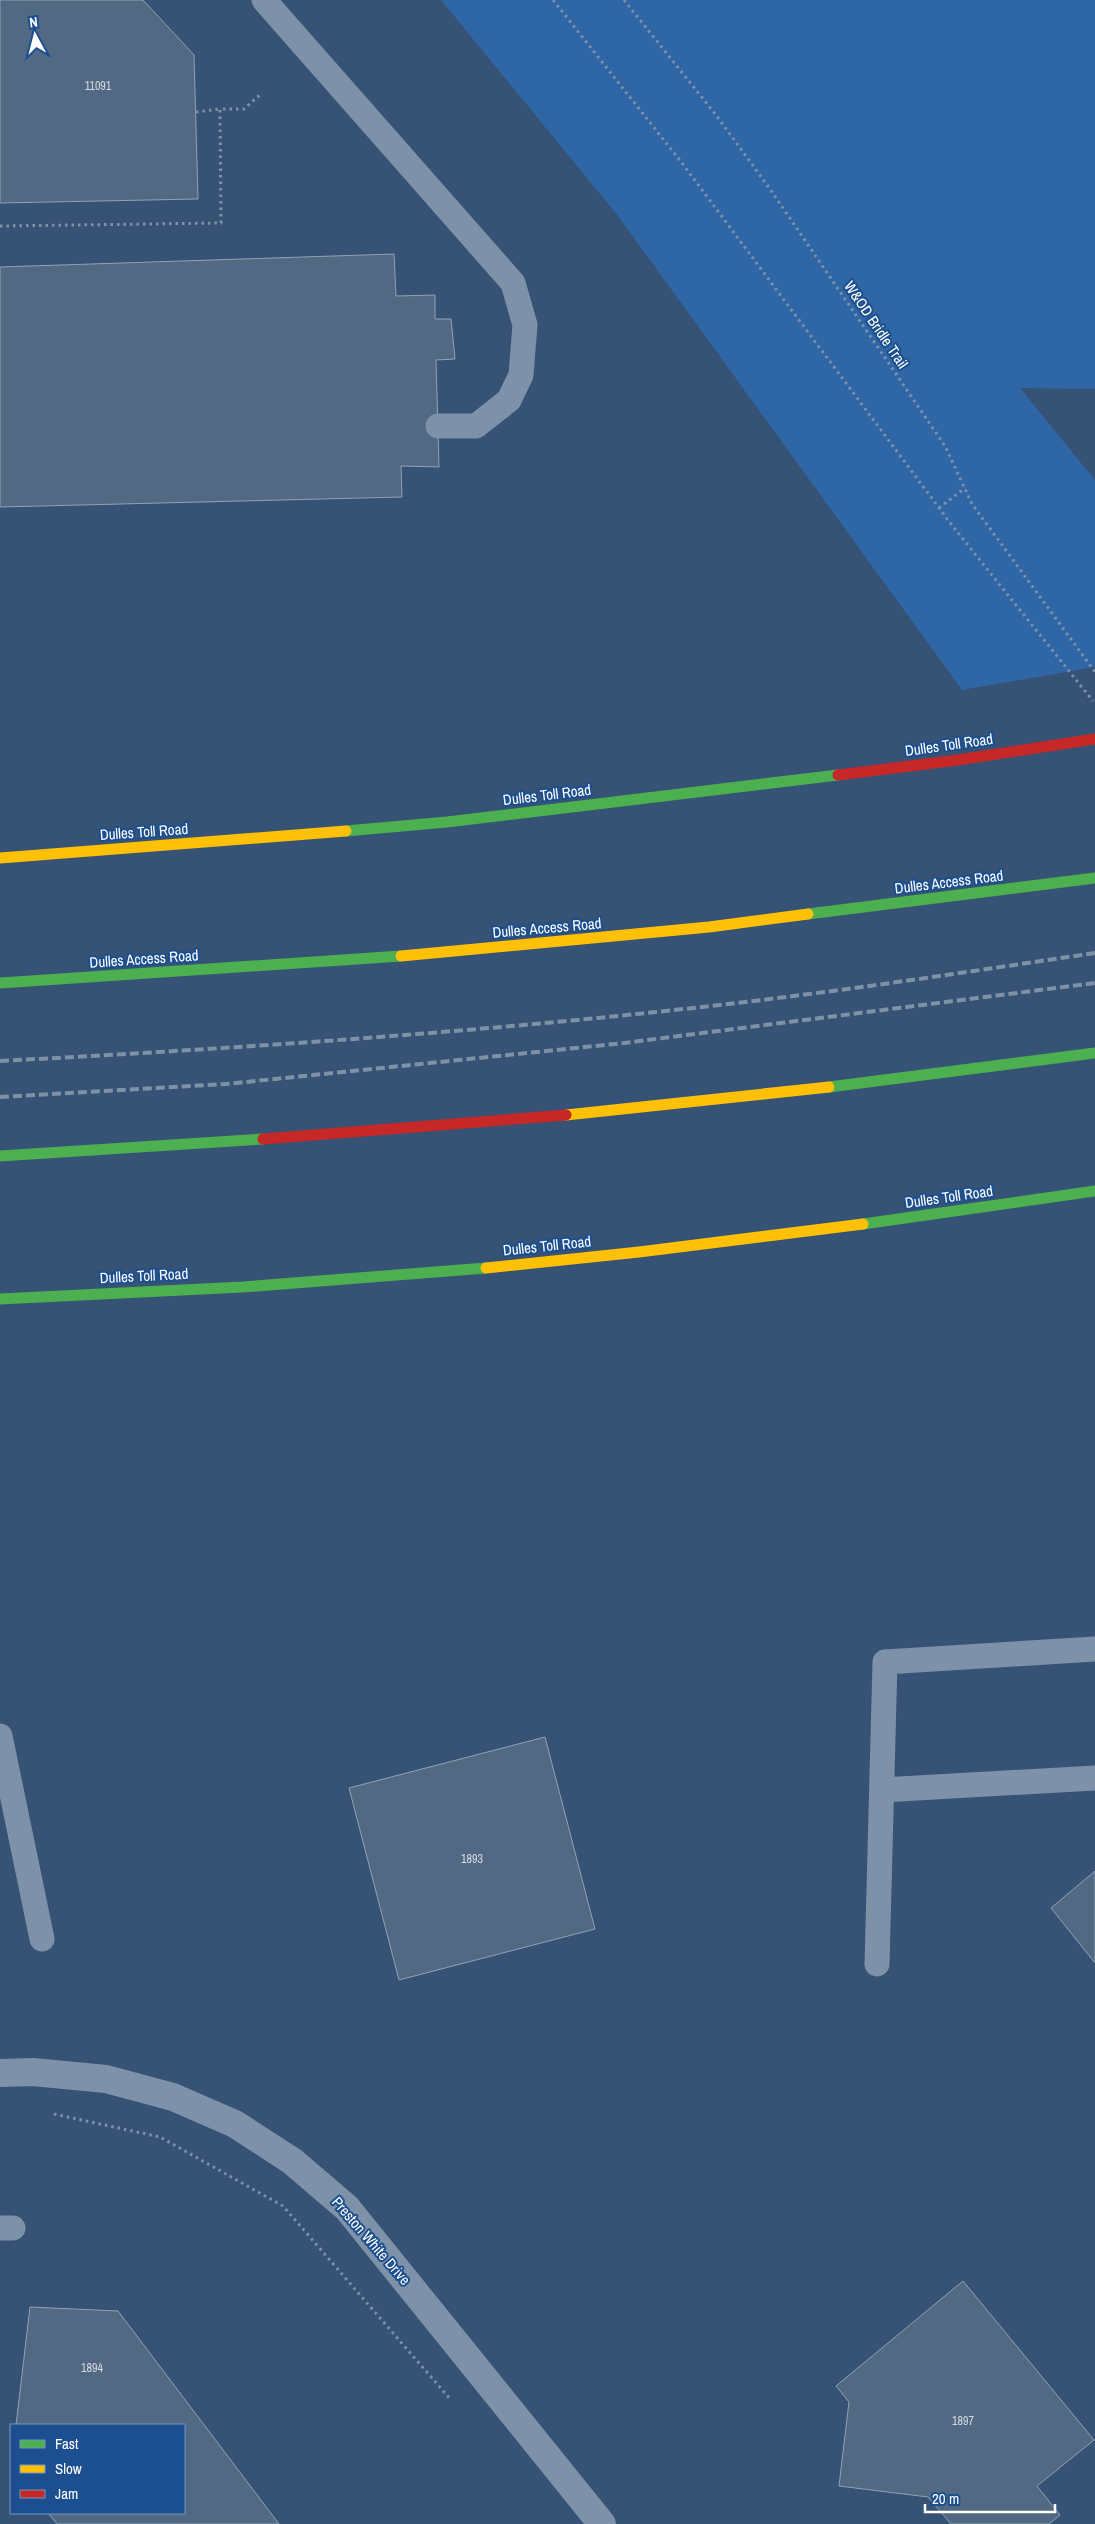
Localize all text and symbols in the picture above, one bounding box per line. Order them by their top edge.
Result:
north arrow [10,10,60,60]
text: N [28,13,39,32]
house number: 11091 [85,78,112,94]
street label: W&OD Bridle Trail [839,277,913,373]
street label: Dulles Toll Road [904,728,994,761]
street label: Dulles Toll Road [502,779,592,810]
street label: Dulles Toll Road [99,818,189,845]
street label: Dulles Access Road [893,864,1005,899]
street label: Dulles Access Road [492,912,602,943]
street label: Dulles Access Road [89,944,199,973]
street label: Dulles Toll Road [904,1180,994,1213]
street label: Dulles Toll Road [502,1230,592,1261]
street label: Dulles Toll Road [99,1263,189,1288]
house number: 1893 [461,1851,483,1867]
street label: Preston White Drive [327,2192,416,2289]
house number: 1894 [81,2360,103,2376]
house number: 1897 [952,2413,974,2429]
legend [10,2424,185,2514]
text: Fast [55,2433,79,2454]
text: Slow [55,2458,82,2479]
scale bar [925,2482,1055,2514]
text: Jam [55,2483,78,2504]
text: 20 m [932,2488,959,2509]

